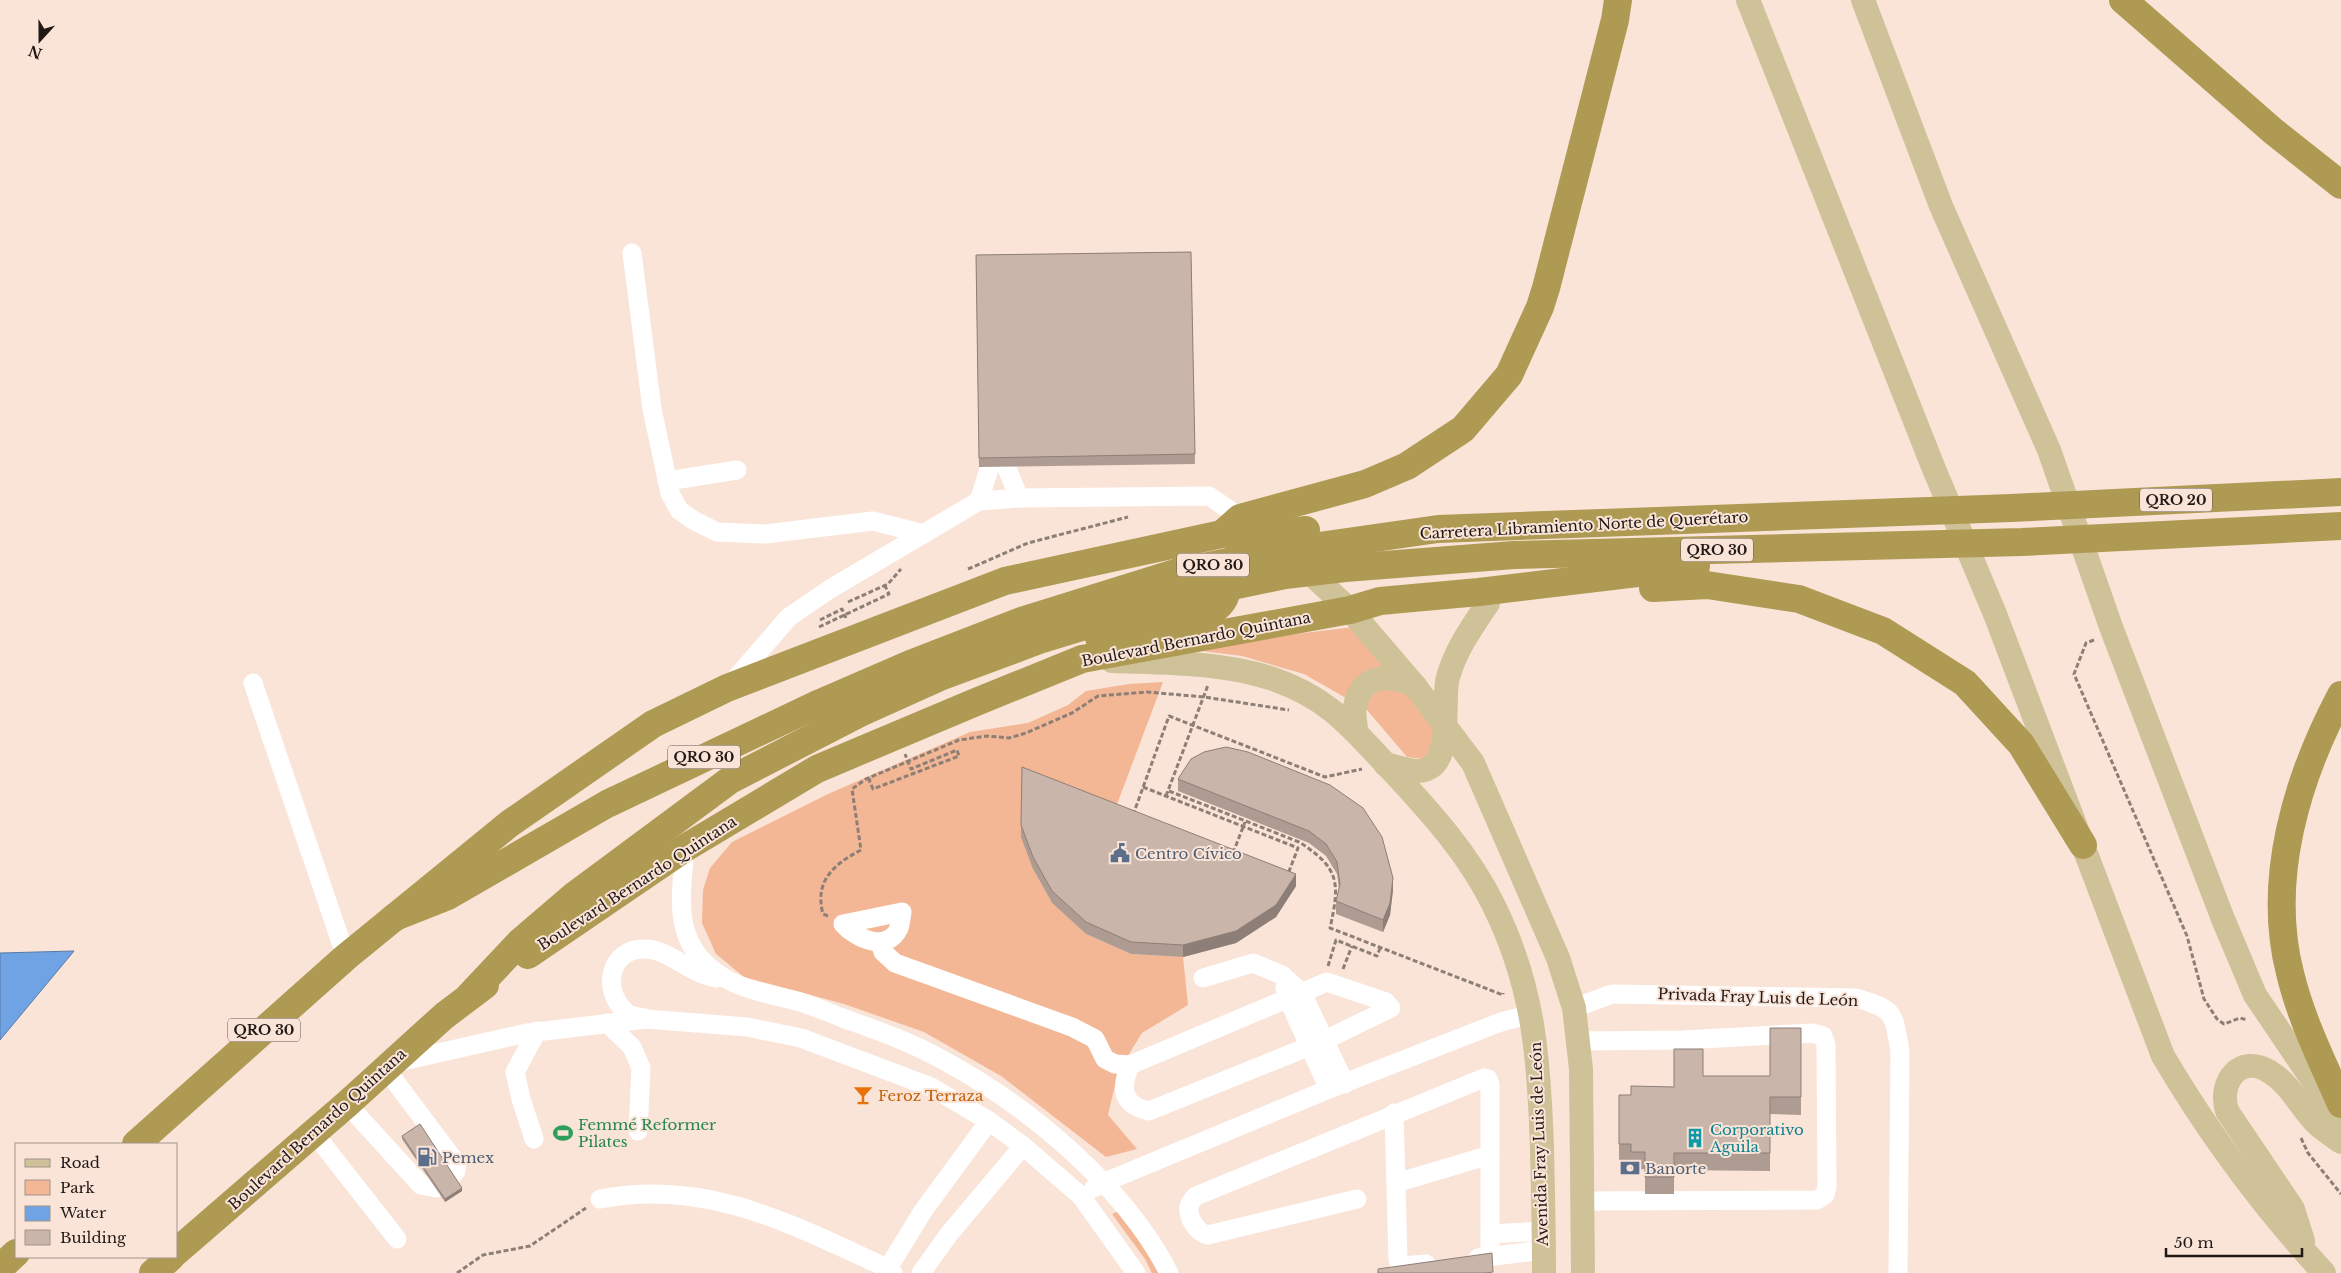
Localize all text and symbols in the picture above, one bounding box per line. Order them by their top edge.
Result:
north arrow [15,15,65,65]
text: N [26,41,45,63]
road number: QRO 20 [2140,488,2212,512]
street label: Carretera Libramiento Norte de Querétaro [1419,507,1749,543]
road number: QRO 30 [1681,538,1753,562]
road number: QRO 30 [1177,554,1249,576]
street label: Boulevard Bernardo Quintana [1080,607,1313,671]
road number: QRO 30 [668,746,740,769]
street label: Boulevard Bernardo Quintana [534,811,740,954]
public building icon: Centro Cívico [1109,842,1131,864]
place label: Centro Cívico [1135,844,1242,863]
street label: Privada Fray Luis de León [1657,984,1859,1010]
road number: QRO 30 [228,1018,300,1042]
street label: Avenida Fray Luis de León [1526,1041,1552,1248]
street label: Boulevard Bernardo Quintana [224,1044,410,1214]
bar icon: Feroz Terraza [852,1084,874,1106]
place label: Feroz Terraza [878,1086,984,1105]
place label: Femmé Reformer Pilates [578,1115,717,1151]
place label: Corporativo Aguila [1709,1120,1804,1156]
sports icon: Femmé Reformer Pilates [552,1122,574,1144]
building icon: Corporativo Aguila [1684,1127,1706,1149]
legend [15,1143,178,1258]
fuel station icon: Pemex [416,1146,438,1168]
place label: Pemex [442,1148,494,1167]
text: Road [60,1153,100,1172]
bank icon: Banorte [1619,1157,1641,1179]
place label: Banorte [1645,1159,1706,1178]
text: Park [60,1178,96,1197]
text: Water [59,1203,107,1222]
scale bar [2166,1226,2302,1258]
text: Building [60,1228,127,1247]
text: 50 m [2174,1233,2214,1252]

